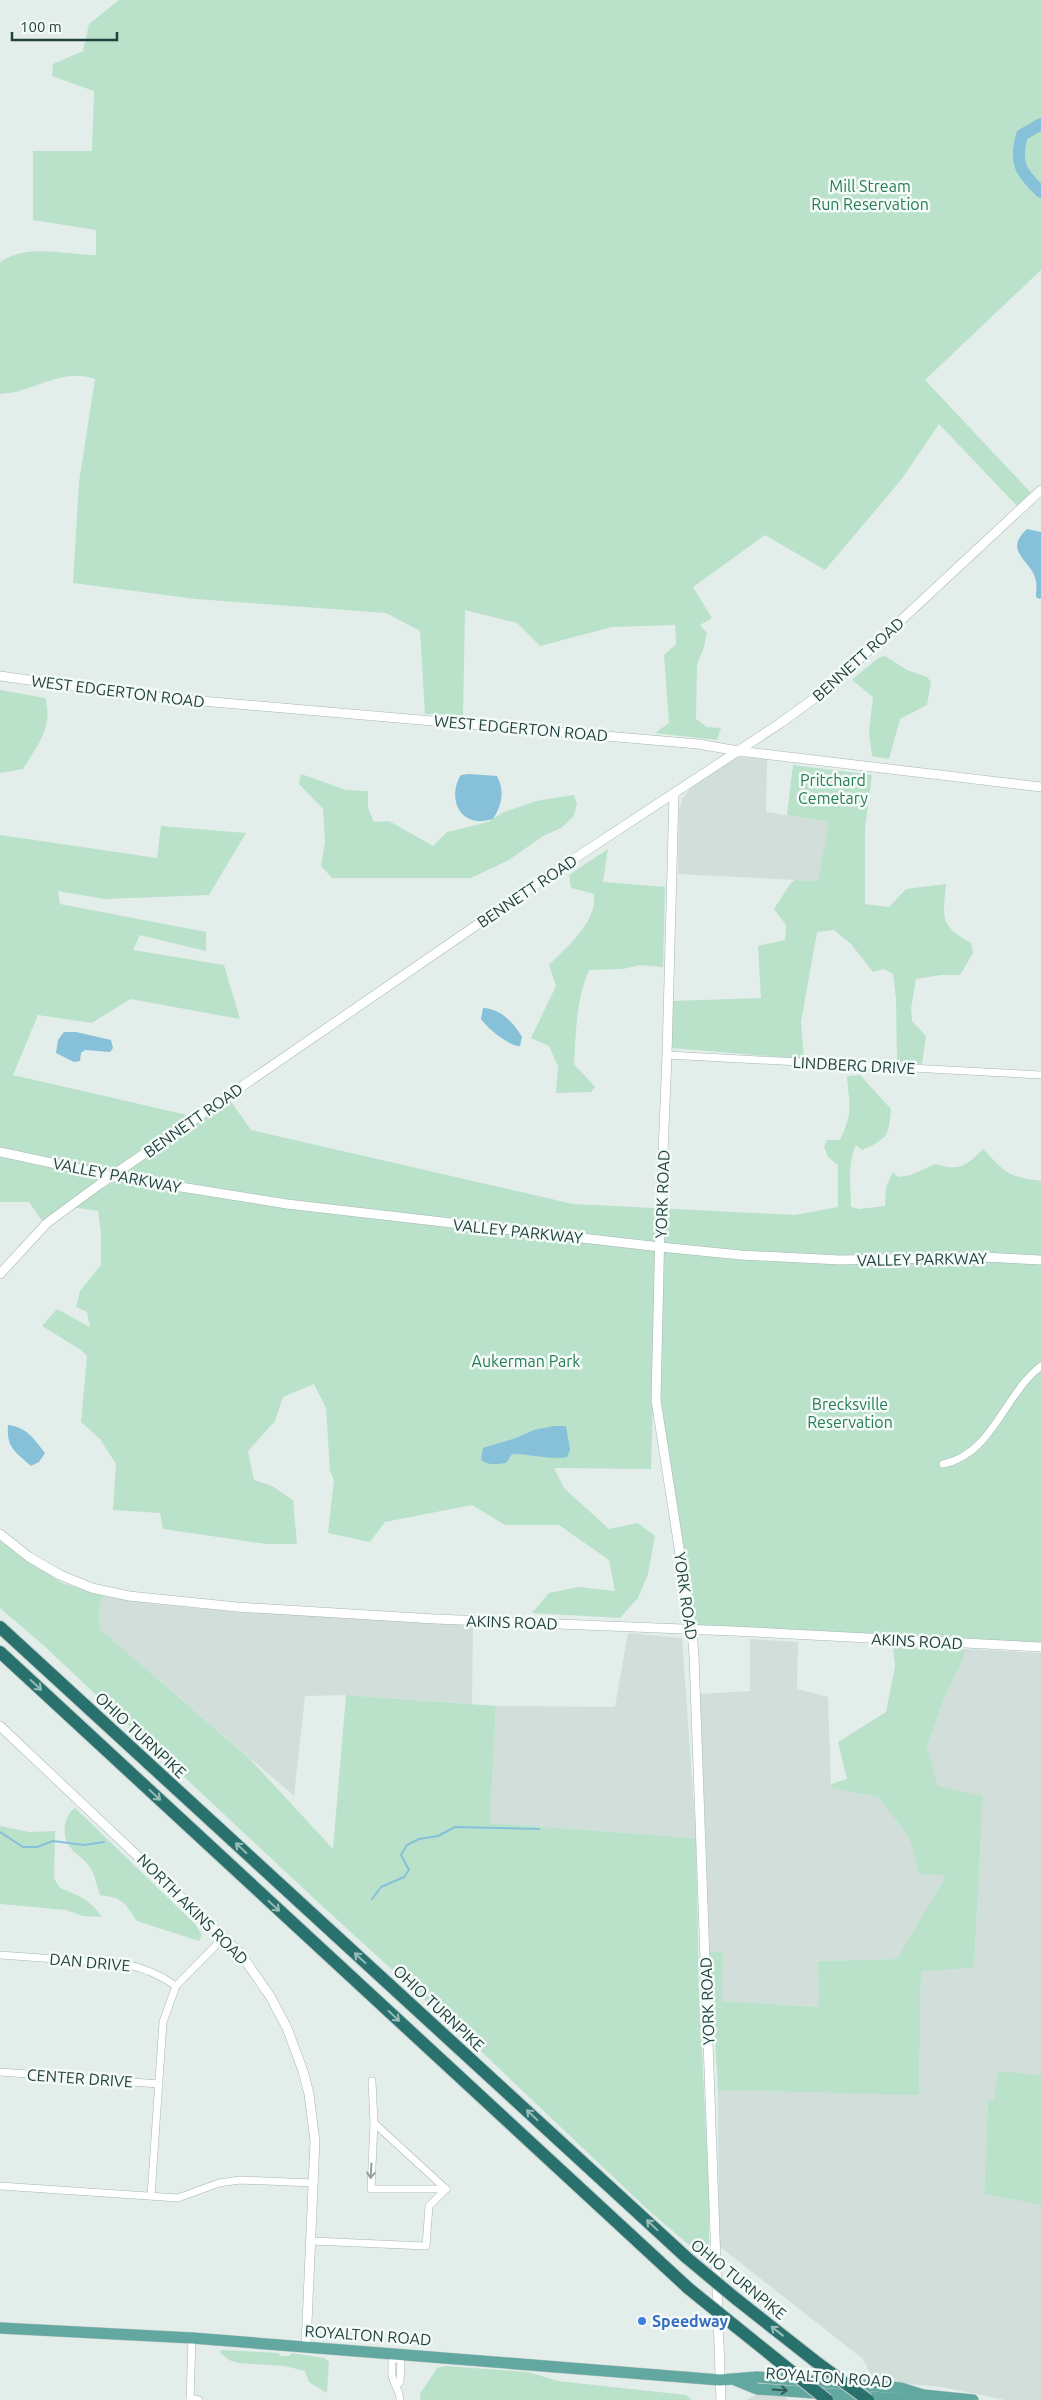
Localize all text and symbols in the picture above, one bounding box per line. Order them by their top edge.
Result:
scale bar [12,10,118,42]
text: 100 m [20,18,62,35]
park label: Mill Stream Run Reservation [811,177,929,213]
street label: BENNETT ROAD [809,613,907,705]
street label: WEST EDGERTON ROAD [30,671,206,711]
street label: WEST EDGERTON ROAD [433,711,609,745]
park label: Pritchard Cemetary [798,771,868,807]
street label: BENNETT ROAD [474,851,580,931]
street label: LINDBERG DRIVE [792,1053,916,1077]
street label: BENNETT ROAD [140,1079,246,1161]
street label: YORK ROAD [651,1149,673,1239]
street label: VALLEY PARKWAY [51,1154,183,1196]
street label: VALLEY PARKWAY [452,1215,584,1247]
street label: VALLEY PARKWAY [857,1249,988,1269]
park label: Aukerman Park [472,1352,580,1370]
park label: Brecksville Reservation [807,1395,893,1431]
street label: YORK ROAD [671,1551,701,1641]
street label: AKINS ROAD [466,1611,558,1633]
street label: AKINS ROAD [871,1630,963,1652]
one-way arrow [29,1679,42,1691]
street label: OHIO TURNPIKE [92,1688,190,1782]
one-way arrow [149,1789,162,1801]
one-way arrow [234,1842,247,1854]
street label: NORTH AKINS ROAD [134,1850,252,1968]
one-way arrow [268,1900,281,1912]
street label: DAN DRIVE [49,1949,131,1975]
one-way arrow [354,1952,367,1964]
street label: YORK ROAD [696,1956,718,2046]
street label: OHIO TURNPIKE [390,1961,488,2055]
one-way arrow [387,2010,400,2022]
street label: CENTER DRIVE [26,2065,134,2091]
one-way arrow [525,2110,538,2121]
one-way arrow [367,2163,376,2179]
one-way arrow [645,2219,658,2231]
street label: OHIO TURNPIKE [688,2235,790,2323]
place label: Speedway [652,2312,729,2330]
marker: Speedway [636,2315,648,2327]
street label: ROYALTON ROAD [304,2322,432,2348]
one-way arrow [771,2325,784,2336]
street label: ROYALTON ROAD [765,2364,893,2390]
one-way arrow [772,2386,788,2395]

